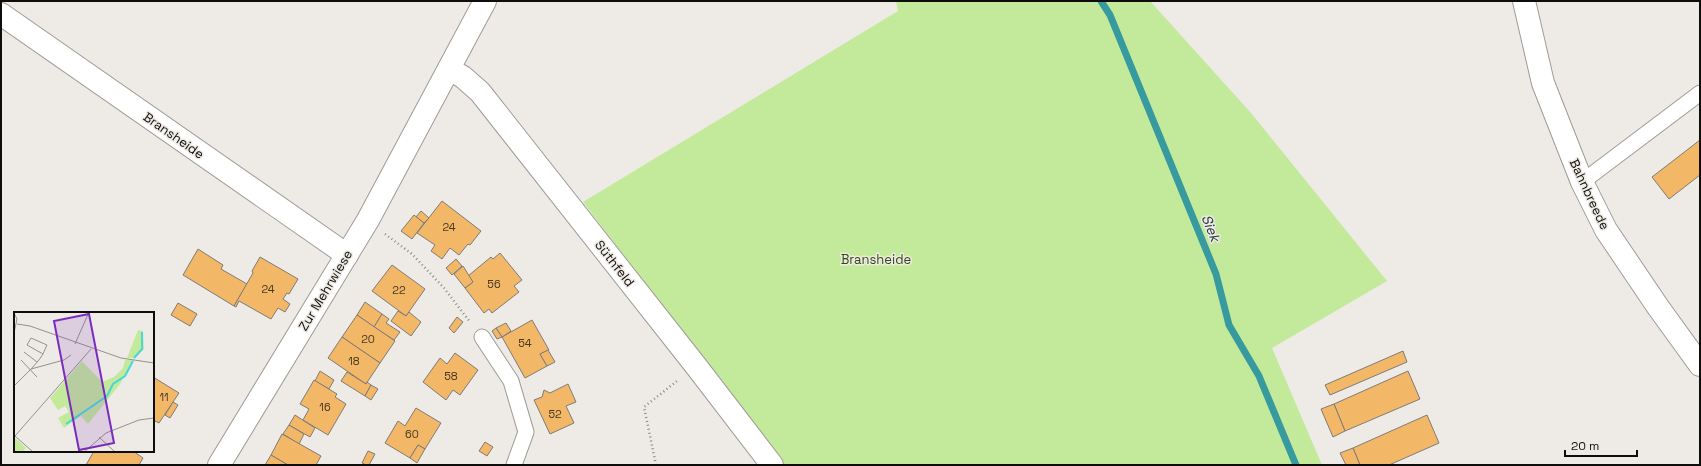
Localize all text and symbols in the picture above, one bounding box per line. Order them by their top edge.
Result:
street label: Bransheide [140,108,207,163]
street label: Bahnbreede [1566,156,1613,232]
water label: Siek [1197,212,1225,246]
house number: 24 [442,220,456,234]
street label: Süthfeld [591,237,638,290]
street label: Zur Mehrwiese [295,247,356,334]
park label: Bransheide [841,251,911,268]
house number: 56 [487,277,501,291]
house number: 24 [261,282,275,296]
house number: 22 [392,283,406,297]
inset map [14,312,154,452]
house number: 20 [361,332,375,346]
house number: 54 [518,336,532,350]
house number: 18 [348,354,360,368]
house number: 58 [444,369,458,383]
house number: 11 [159,390,169,404]
house number: 16 [319,400,331,414]
house number: 52 [548,407,562,421]
house number: 60 [405,427,419,441]
scale bar [1565,432,1637,458]
text: 20 m [1571,438,1599,454]

